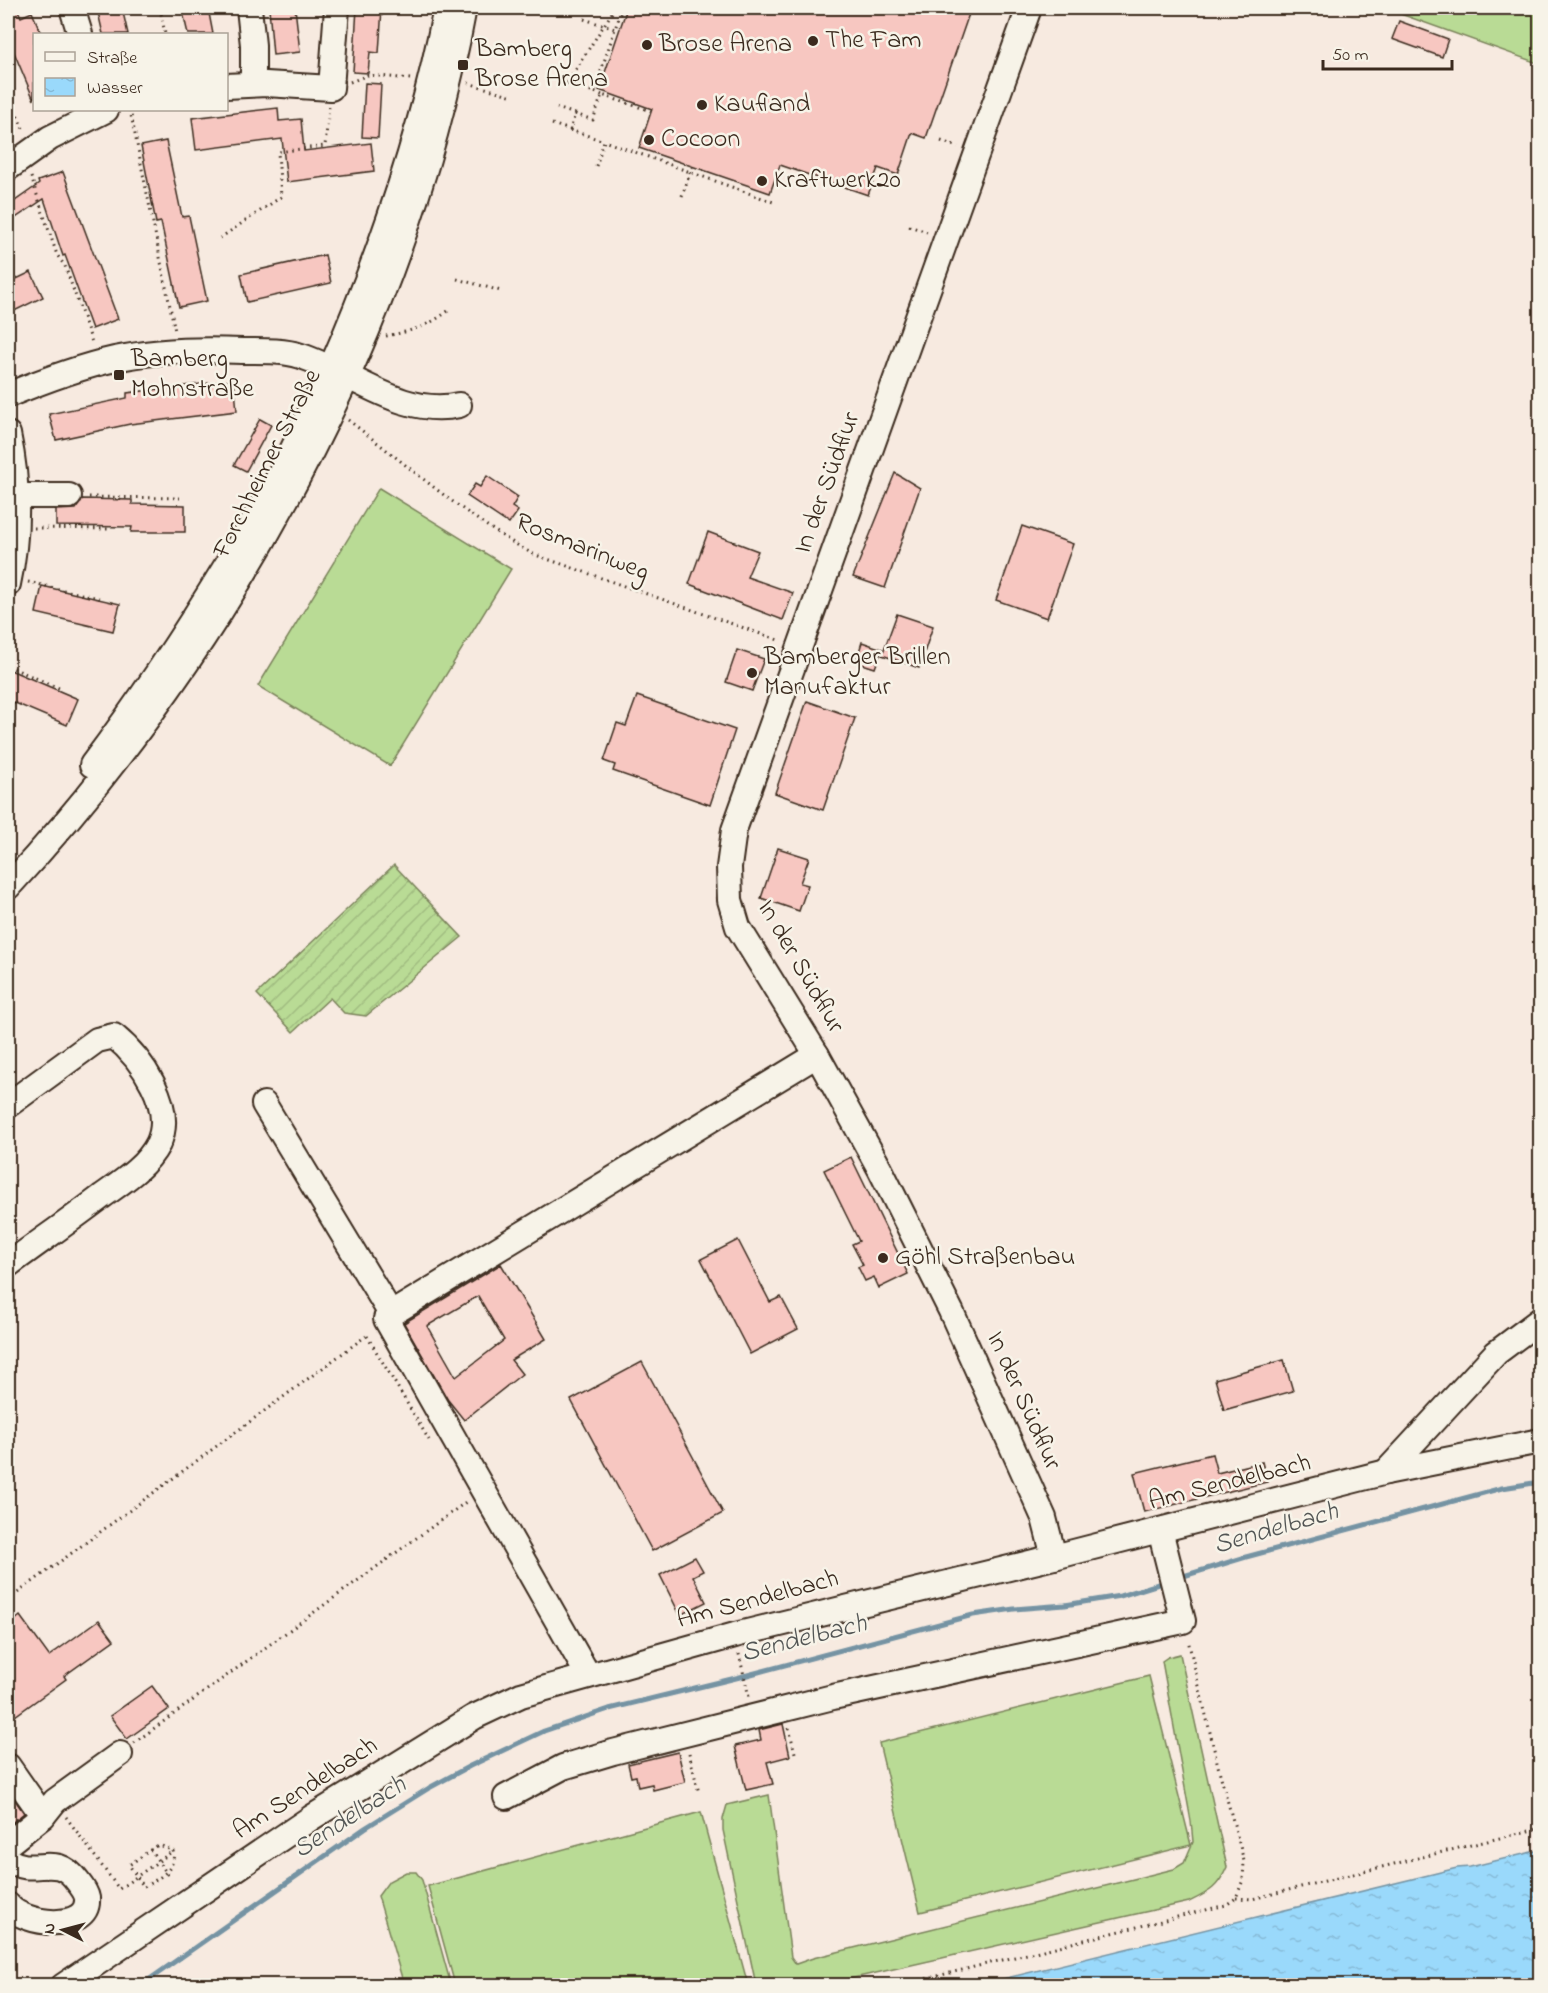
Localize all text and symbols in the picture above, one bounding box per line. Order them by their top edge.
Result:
place label: The Fam [825,22,921,60]
place label: Brose Arena [658,26,792,64]
place label: Bamberg Brose Arena [474,31,608,99]
legend [33,33,228,111]
scale bar [1323,33,1452,71]
marker: The Fam [806,34,820,48]
marker: Brose Arena [640,38,654,52]
text: 50 m [1332,43,1369,69]
text: Straße [87,46,138,72]
marker: Bamberg Brose Arena [456,58,470,72]
text: Wasser [87,76,143,102]
place label: Kaufland [714,86,810,124]
marker: Kaufland [695,98,709,112]
place label: Cocoon [661,121,740,159]
marker: Cocoon [642,133,656,147]
place label: Kraftwerk20 [774,162,901,200]
marker: Kraftwerk20 [755,174,769,188]
place label: Bamberg Mohnstraße [130,341,254,409]
street label: Forchheimer Straße [203,362,332,566]
marker: Bamberg Mohnstraße [112,368,126,382]
street label: In der Südflur [785,406,872,559]
street label: Rosmarinweg [509,504,655,592]
place label: Bamberger Brillen Manufaktur [763,639,951,707]
marker: Bamberger Brillen Manufaktur [745,666,759,680]
street label: In der Südflur [746,893,854,1042]
place label: Göhl Straßenbau [895,1239,1075,1277]
marker: Göhl Straßenbau [876,1251,890,1265]
street label: In der Südflur [975,1326,1071,1477]
street label: Am Sendelbach [1145,1444,1315,1522]
water label: Sendelbach [1209,1492,1344,1565]
street label: Am Sendelbach [674,1563,842,1637]
water label: Sendelbach [738,1608,870,1670]
street label: Am Sendelbach [228,1731,384,1847]
water label: Sendelbach [287,1770,413,1866]
north arrow [33,1900,93,1960]
text: N [38,1922,63,1935]

